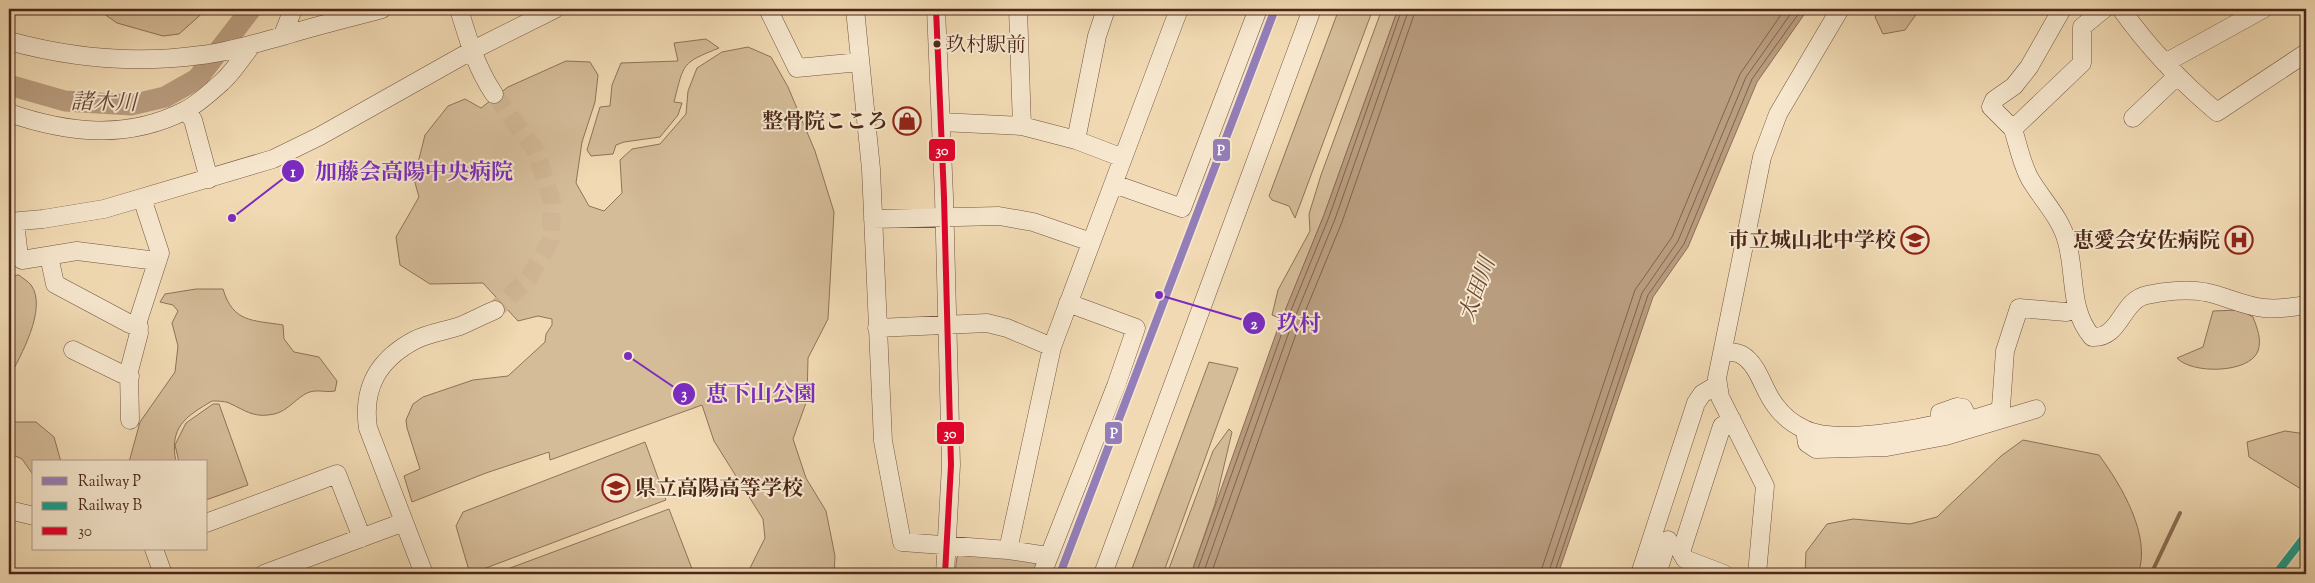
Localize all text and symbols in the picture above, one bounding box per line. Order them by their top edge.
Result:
place label: 玖村駅前 [946,32,1026,61]
marker: 玖村駅前 [932,39,942,49]
water label: 諸木川 [71,87,139,121]
shop icon: 整骨院こころ [892,106,922,136]
place label: 整骨院こころ [762,108,888,138]
line badge: 30 [928,138,956,162]
line badge: P [1212,138,1231,162]
text: 30 [936,142,949,162]
text: P [1217,142,1225,162]
callout: 加藤会高陽中央病院 [280,153,523,190]
text: 加藤会高陽中央病院 [315,158,513,190]
text: 1 [290,163,296,184]
school or university icon: 市立城山北中学校 [1900,225,1930,255]
hospital icon: 恵愛会安佐病院 [2224,225,2254,255]
place label: 市立城山北中学校 [1728,227,1896,257]
place label: 恵愛会安佐病院 [2073,227,2220,257]
water label: 太田川 [1452,252,1506,327]
callout: 玖村 [1242,305,1331,342]
text: 玖村 [1277,310,1321,342]
text: 2 [1250,315,1258,336]
callout: 恵下山公園 [671,375,826,412]
text: 恵下山公園 [706,380,816,412]
text: 3 [681,385,687,406]
line badge: 30 [936,421,965,445]
line badge: P [1104,421,1123,445]
text: 30 [944,425,957,445]
text: P [1110,425,1118,445]
legend [32,460,208,550]
text: Railway P [78,472,142,493]
school or university icon: 県立高陽高等学校 [601,473,631,503]
place label: 県立高陽高等学校 [635,475,803,505]
text: Railway B [78,496,143,517]
text: 30 [78,522,92,543]

